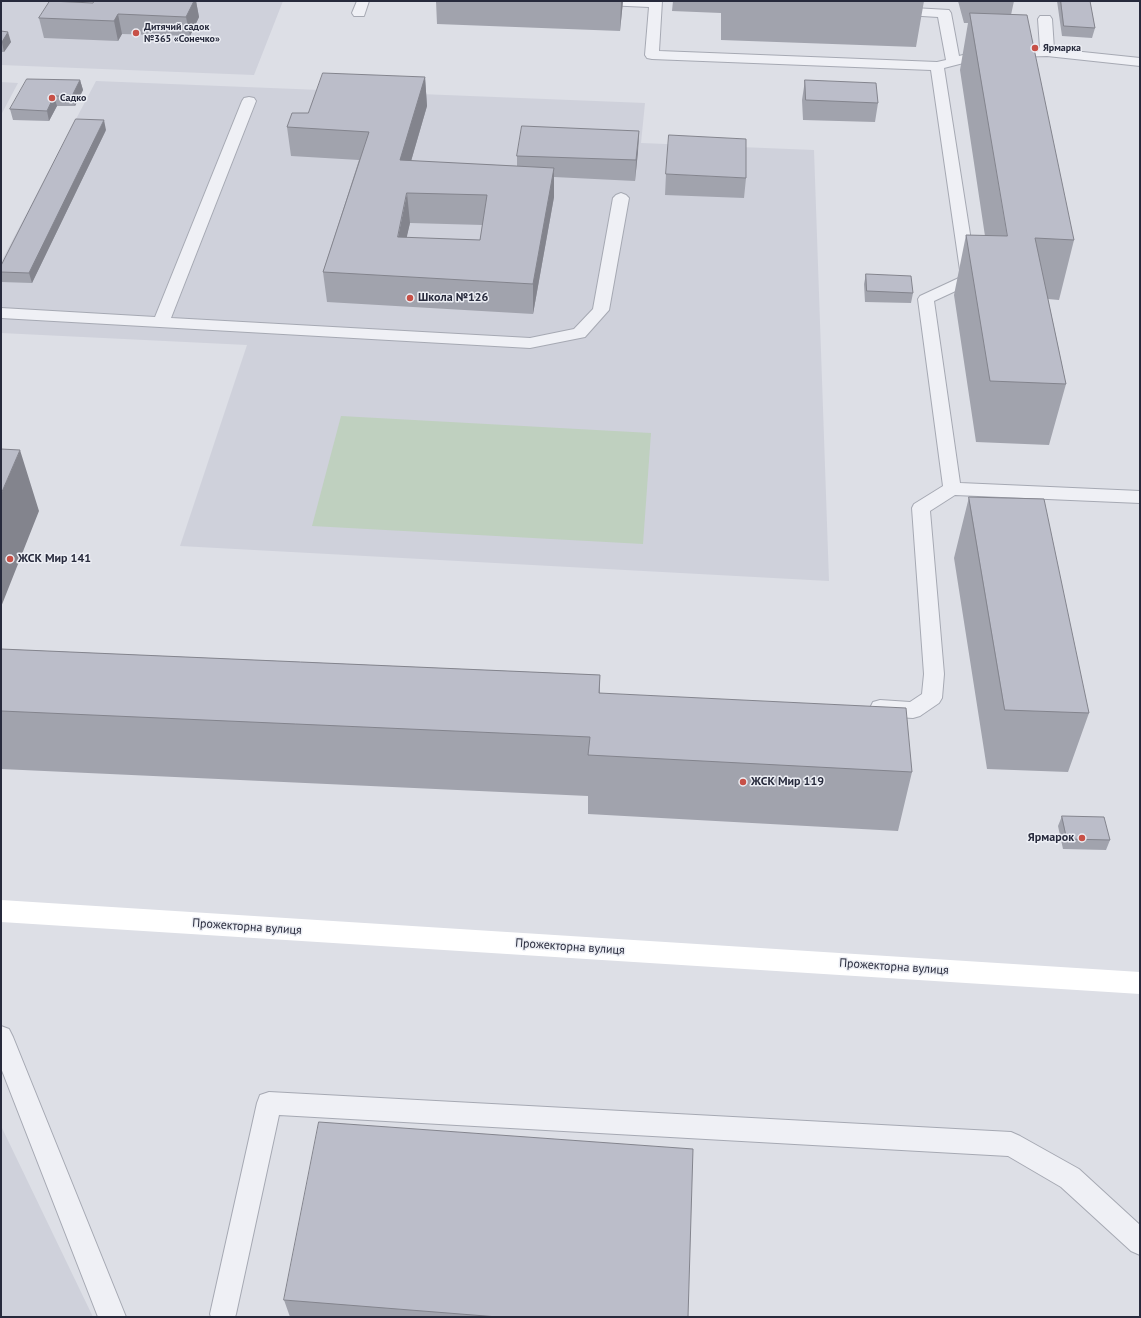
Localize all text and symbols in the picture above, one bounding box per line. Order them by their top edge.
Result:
place label: Дитячий садок №365 «Сонечко» [144,21,220,44]
marker: Дитячий садок №365 «Сонечко» [131,28,141,38]
place label: Ярмарка [1043,42,1081,54]
marker: Ярмарка [1030,43,1040,53]
place label: Садко [60,92,86,104]
marker: Садко [47,93,57,103]
place label: Школа №126 [418,291,488,305]
marker: Школа №126 [405,293,415,303]
place label: ЖСК Мир 141 [18,552,91,566]
marker: ЖСК Мир 141 [5,554,15,564]
place label: ЖСК Мир 119 [751,775,824,789]
marker: ЖСК Мир 119 [738,777,748,787]
place label: Ярмарок [1028,831,1074,845]
marker: Ярмарок [1077,833,1087,843]
street label: Прожекторна вулиця [192,916,302,938]
street label: Прожекторна вулиця [515,936,625,958]
street label: Прожекторна вулиця [839,956,949,978]

